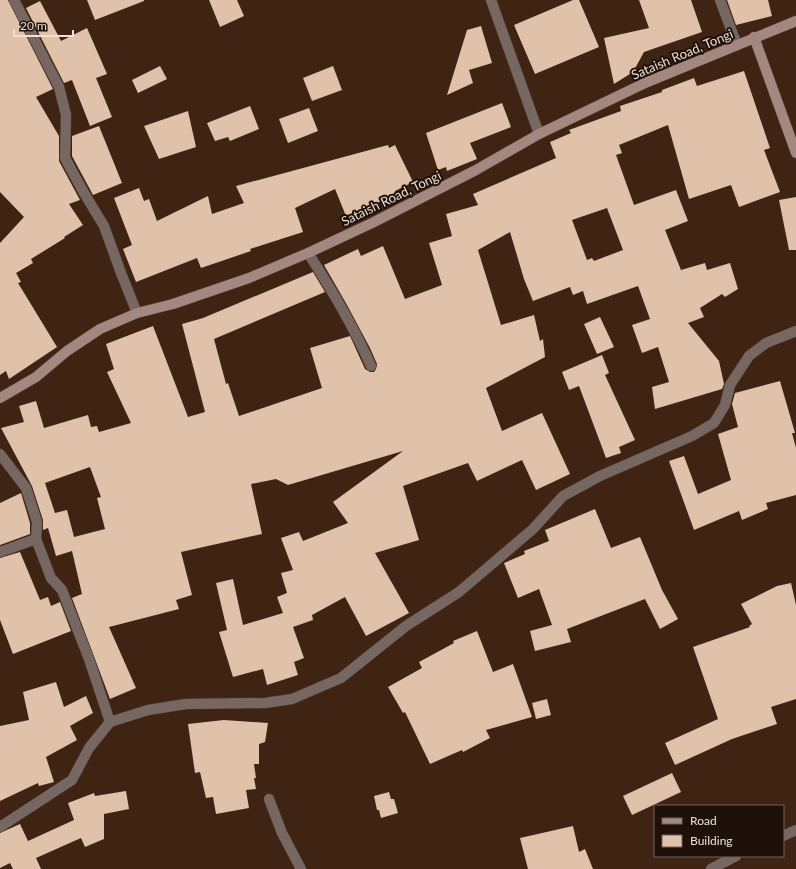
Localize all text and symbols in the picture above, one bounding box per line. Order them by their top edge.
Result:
scale bar [14,12,73,38]
text: 20 m [20,18,47,33]
street label: Sataish Road, Tongi [629,25,735,83]
street label: Sataish Road, Tongi [338,167,444,229]
legend [654,805,784,857]
text: Road [690,813,717,828]
text: Building [690,833,733,848]

